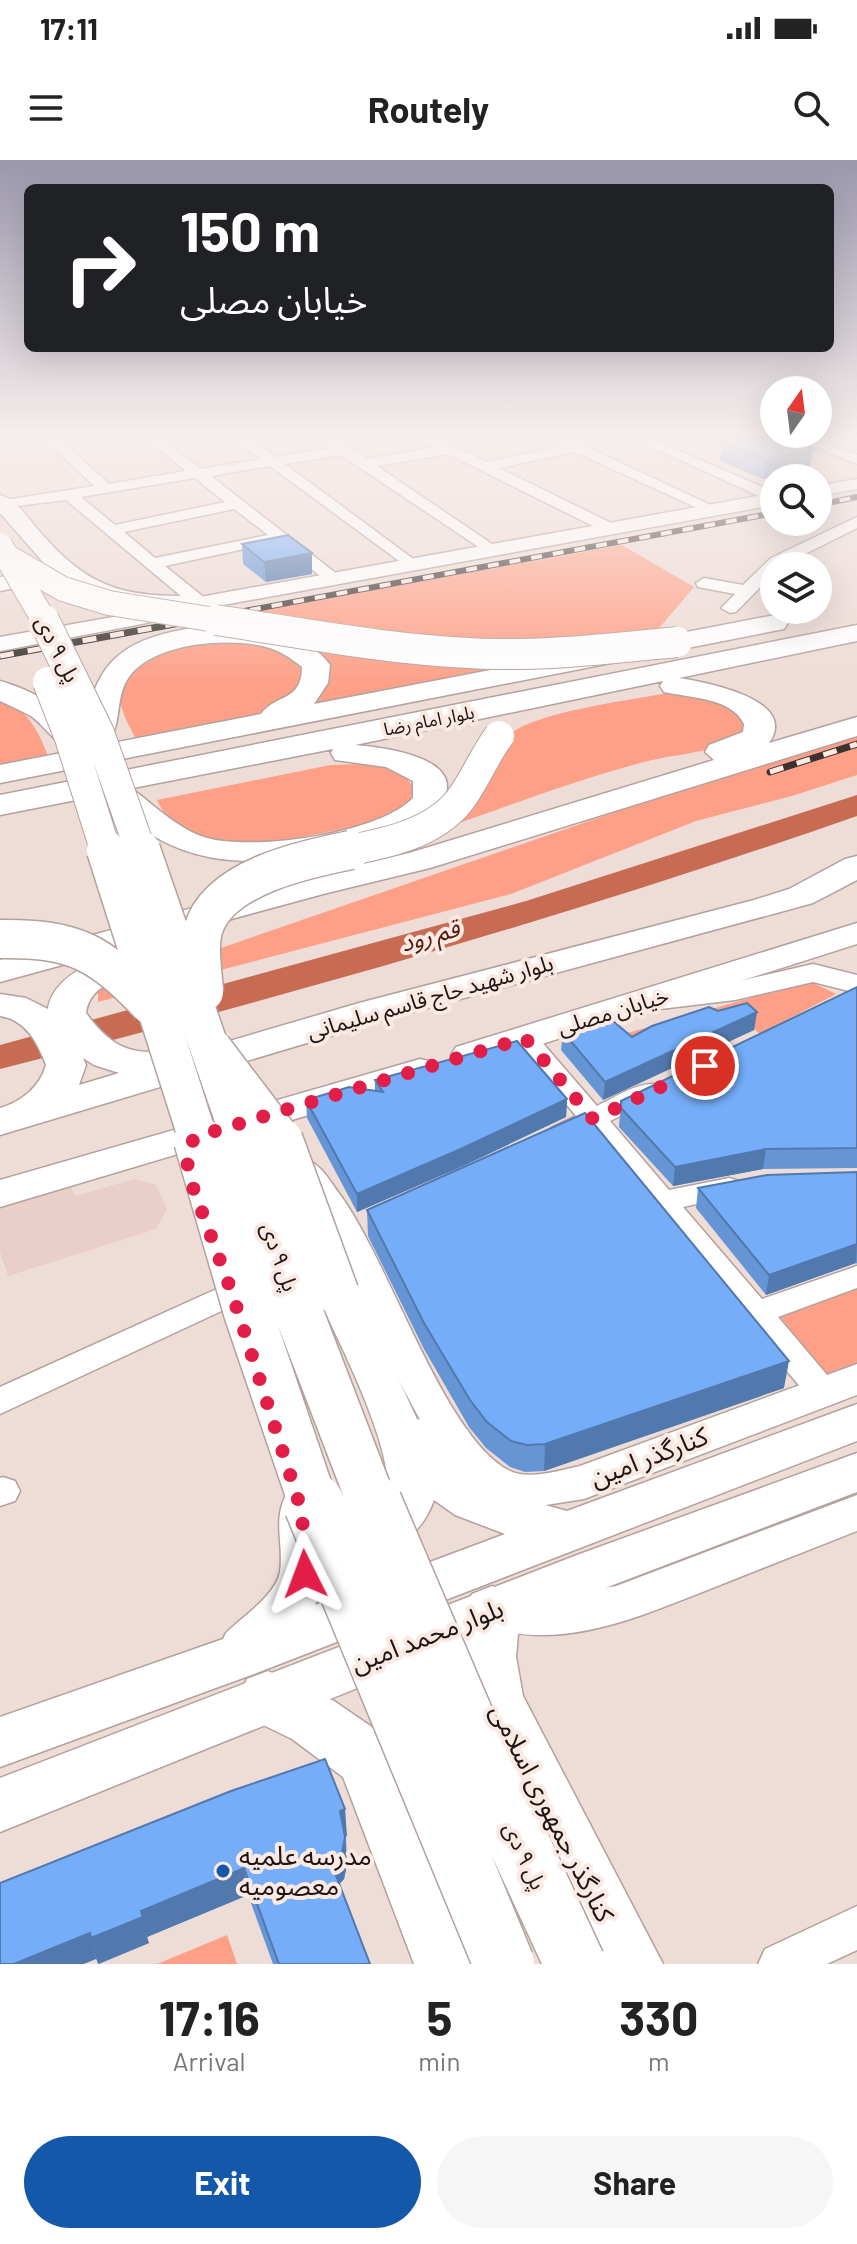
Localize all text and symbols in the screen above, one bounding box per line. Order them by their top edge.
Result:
text: 17:11 [40,10,98,46]
icon: menu [24,86,68,130]
icon: search [789,86,833,130]
text: Routely [368,87,489,130]
text: 150 m [180,196,320,263]
icon: right [48,216,152,320]
text: خیابان مصلی [180,277,368,320]
north arrow [760,376,832,448]
map controls [760,376,832,624]
button: search [760,464,832,536]
button: layers [760,552,832,624]
street label: پل ۹ دی [28,611,87,688]
street label: بلوار امام رضا [382,700,477,744]
water label: قم رود [397,912,466,962]
street label: بلوار شهید حاج قاسم سلیمانی [304,948,557,1048]
street label: خیابان مصلی [554,981,672,1040]
pin [671,1032,739,1100]
icon: arrive [683,1044,727,1088]
street label: پل ۹ دی [254,1219,305,1296]
street label: کنارگذر امین [585,1419,712,1493]
position arrow [263,1532,347,1616]
street label: بلوار محمد امین [346,1591,507,1679]
street label: کنارگذر جمهوری اسلامی [484,1698,622,1927]
street label: پل ۹ دی [496,1818,553,1895]
place label: مدرسه علمیه معصومیه [239,1839,372,1901]
marker: مدرسه علمیه معصومیه [214,1862,232,1880]
text: 17:16 [159,1988,260,2046]
text: 5 [426,1988,452,2046]
text: 330 [619,1988,698,2046]
text: Arrival [173,2045,246,2076]
text: min [418,2045,460,2076]
text: m [648,2045,669,2076]
button: Exit [24,2136,421,2228]
button: Share [437,2136,833,2228]

